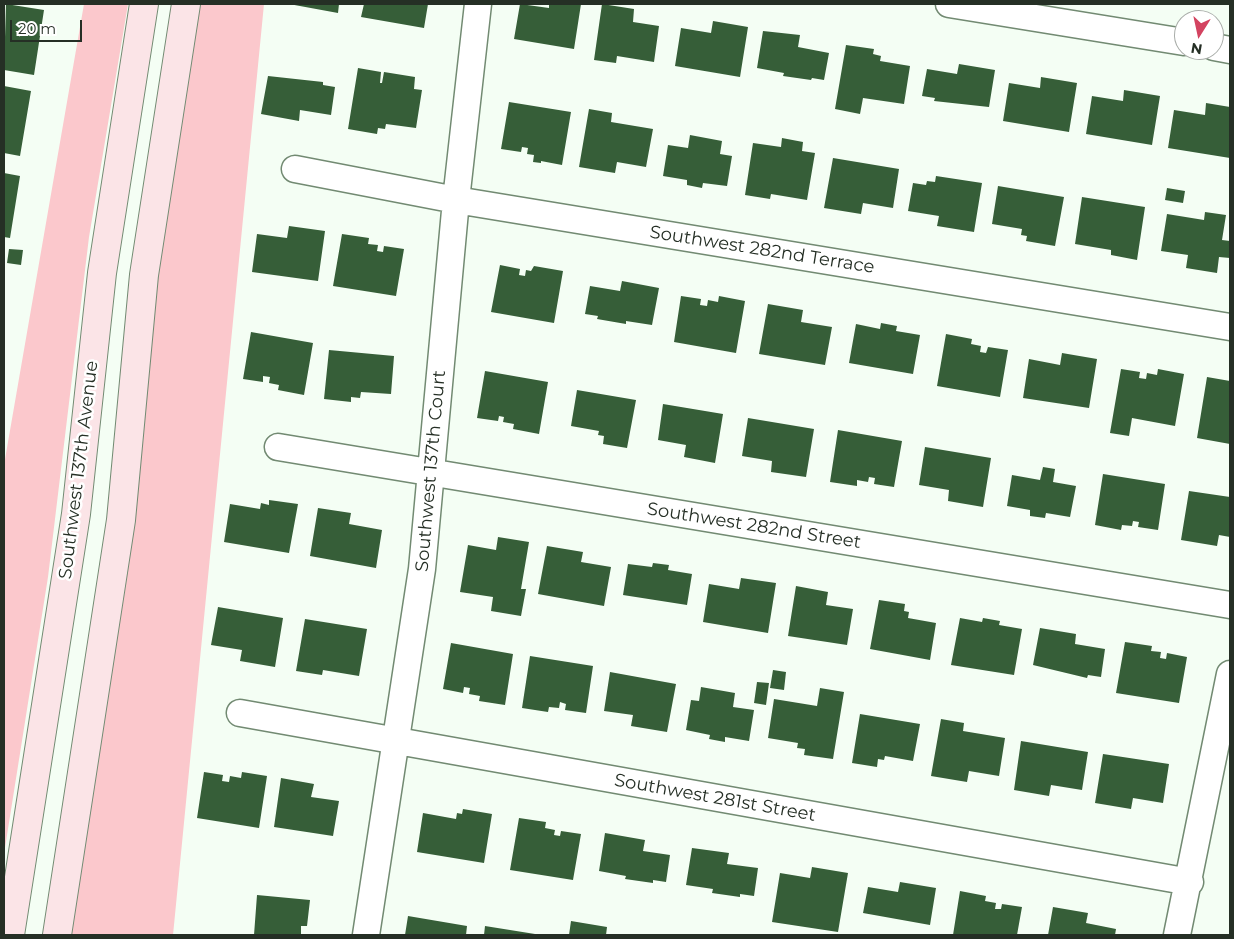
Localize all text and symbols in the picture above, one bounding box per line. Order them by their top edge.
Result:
scale bar [12,10,85,42]
north arrow [1174,10,1224,60]
text: 20 m [18,19,56,38]
text: N [1189,39,1204,59]
street label: Southwest 282nd Terrace [648,222,876,278]
street label: Southwest 137th Avenue [55,360,103,580]
street label: Southwest 137th Court [411,369,451,573]
street label: Southwest 282nd Street [645,498,863,554]
street label: Southwest 281st Street [612,770,818,826]

